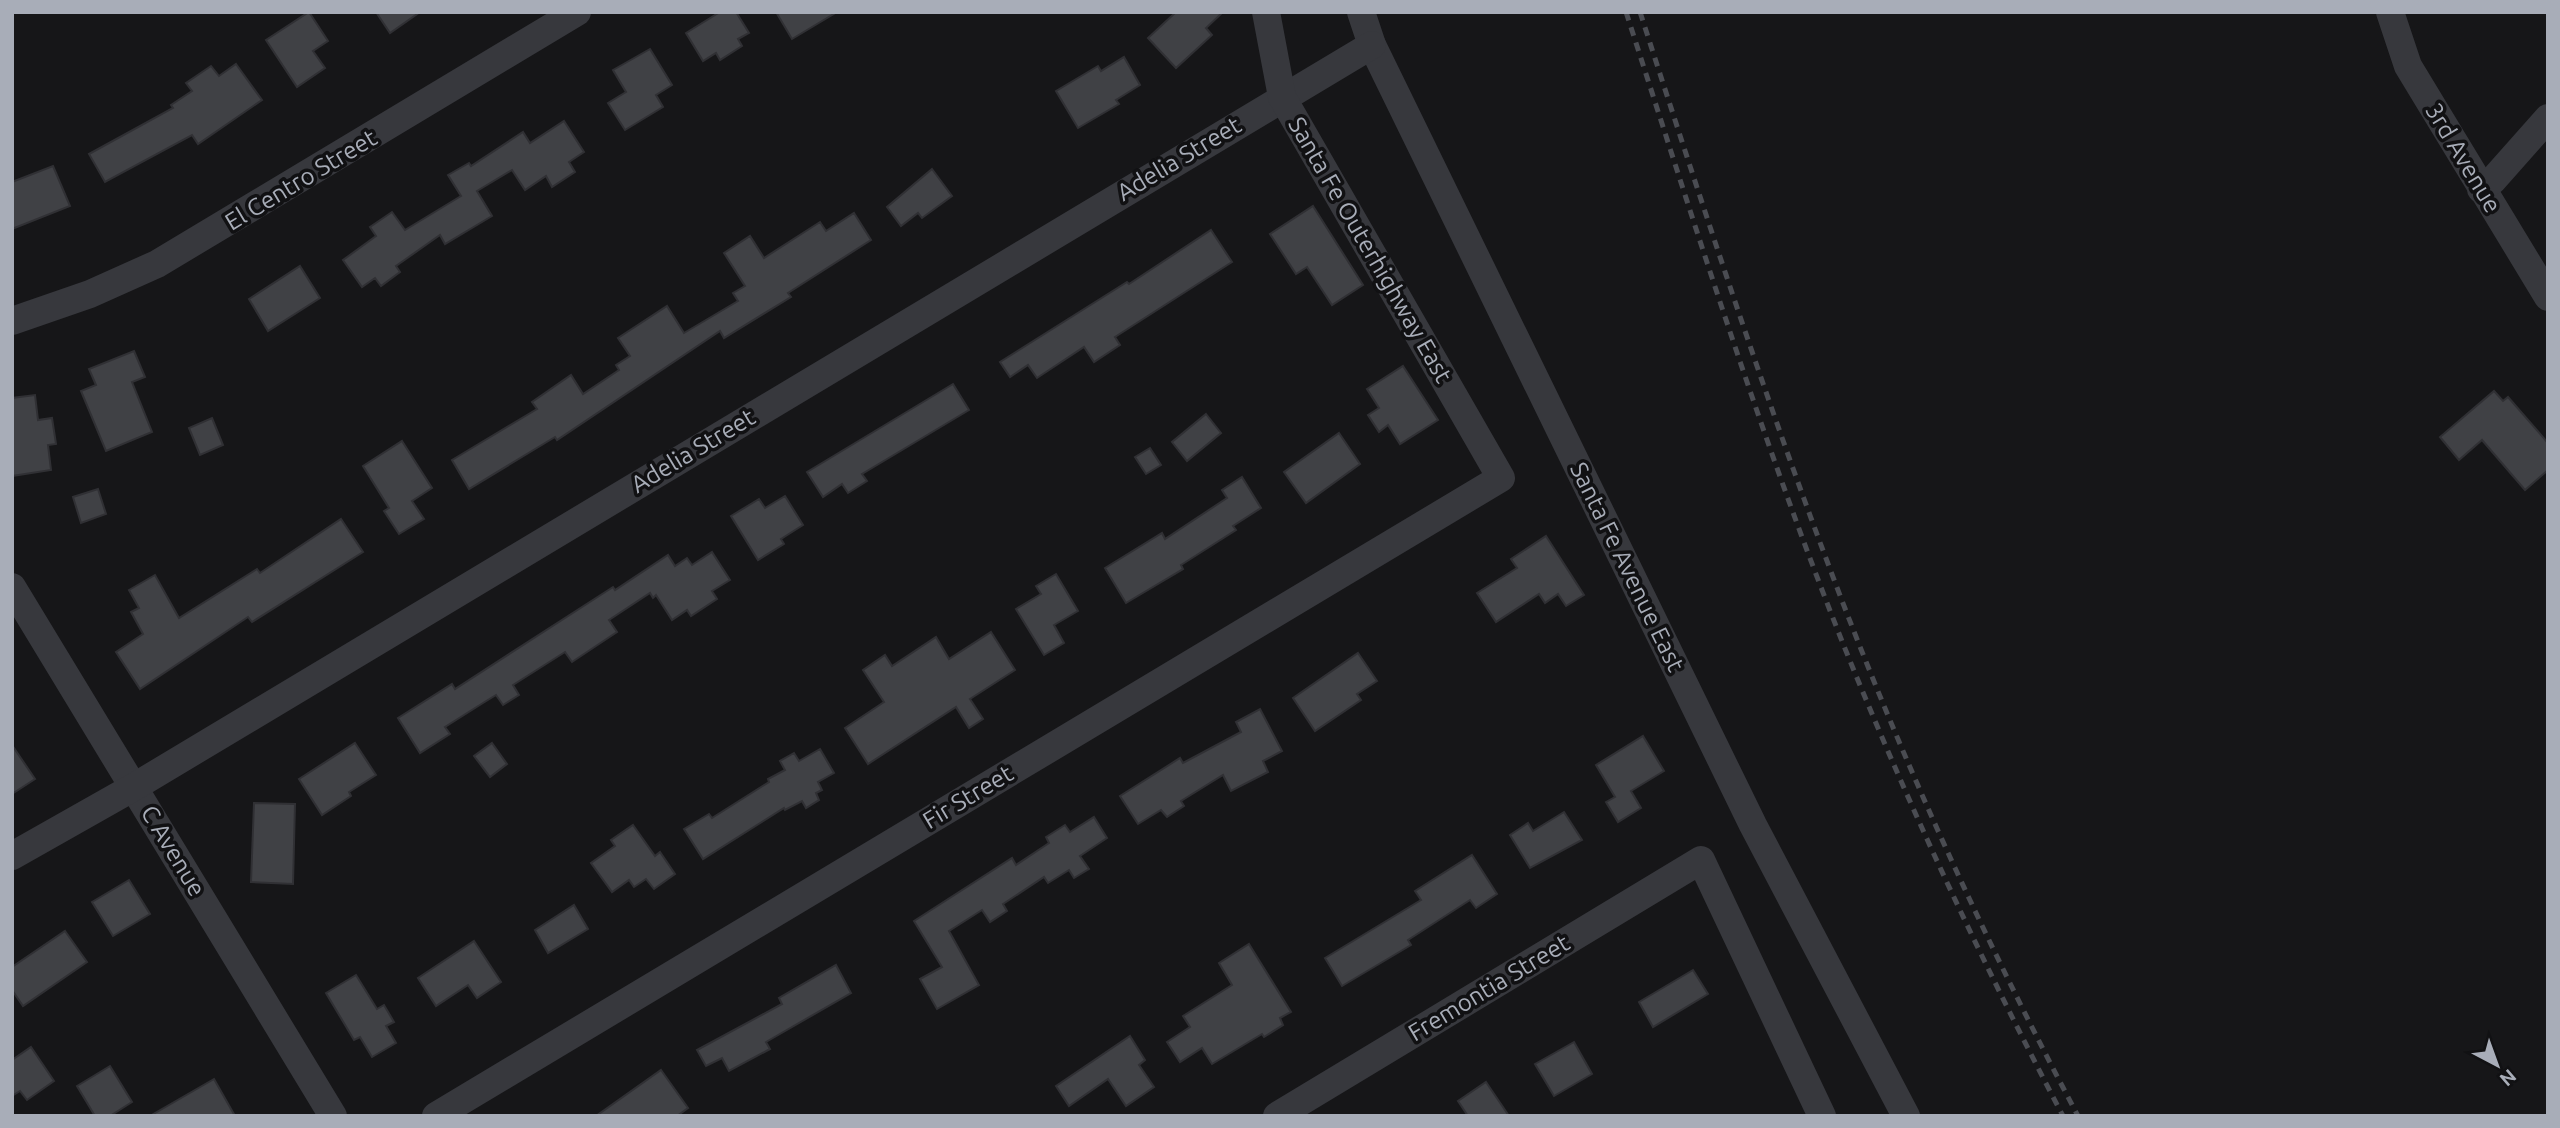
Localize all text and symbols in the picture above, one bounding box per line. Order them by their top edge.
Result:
street label: 3rd Avenue [2420,98,2507,217]
street label: Adelia Street [1112,111,1246,206]
street label: Santa Fe Outerhighway East [1283,112,1458,388]
street label: El Centro Street [220,123,382,235]
street label: Adelia Street [626,403,760,498]
street label: Santa Fe Avenue East [1565,458,1690,676]
street label: Fir Street [918,759,1018,834]
street label: C Avenue [136,800,211,901]
street label: Fremontia Street [1403,929,1575,1046]
north arrow [2462,1030,2532,1100]
text: N [2496,1065,2521,1091]

